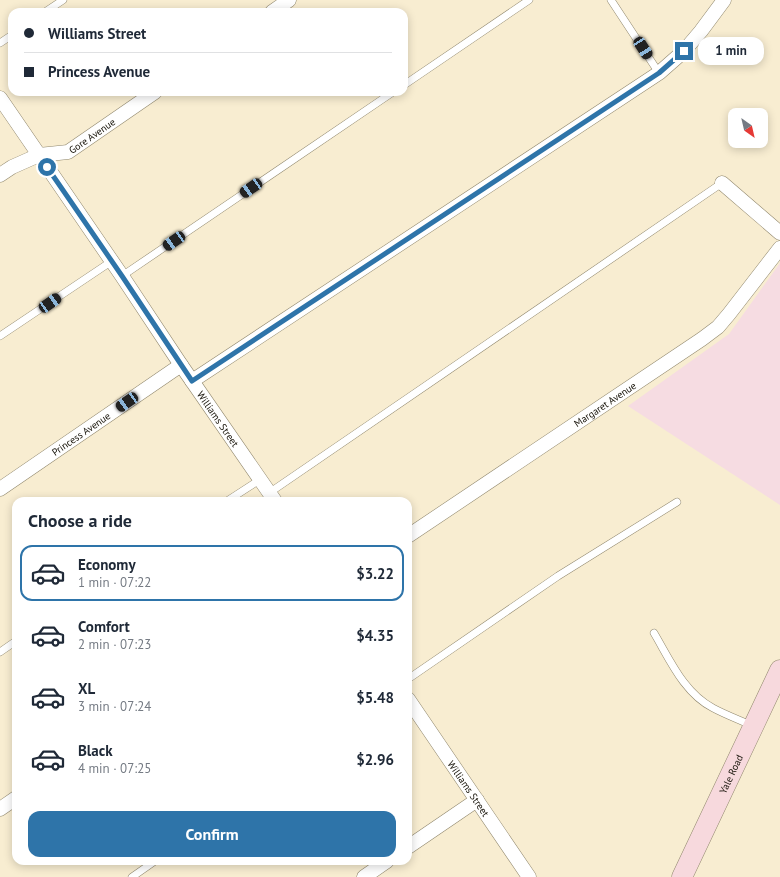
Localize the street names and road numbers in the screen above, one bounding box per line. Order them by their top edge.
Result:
street label: Gore Avenue [66,115,118,156]
street label: Margaret Avenue [571,379,638,430]
street label: Williams Street [194,388,242,450]
street label: Princess Avenue [49,409,113,458]
street label: Yale Road [716,752,746,796]
street label: Williams Street [445,758,493,819]

